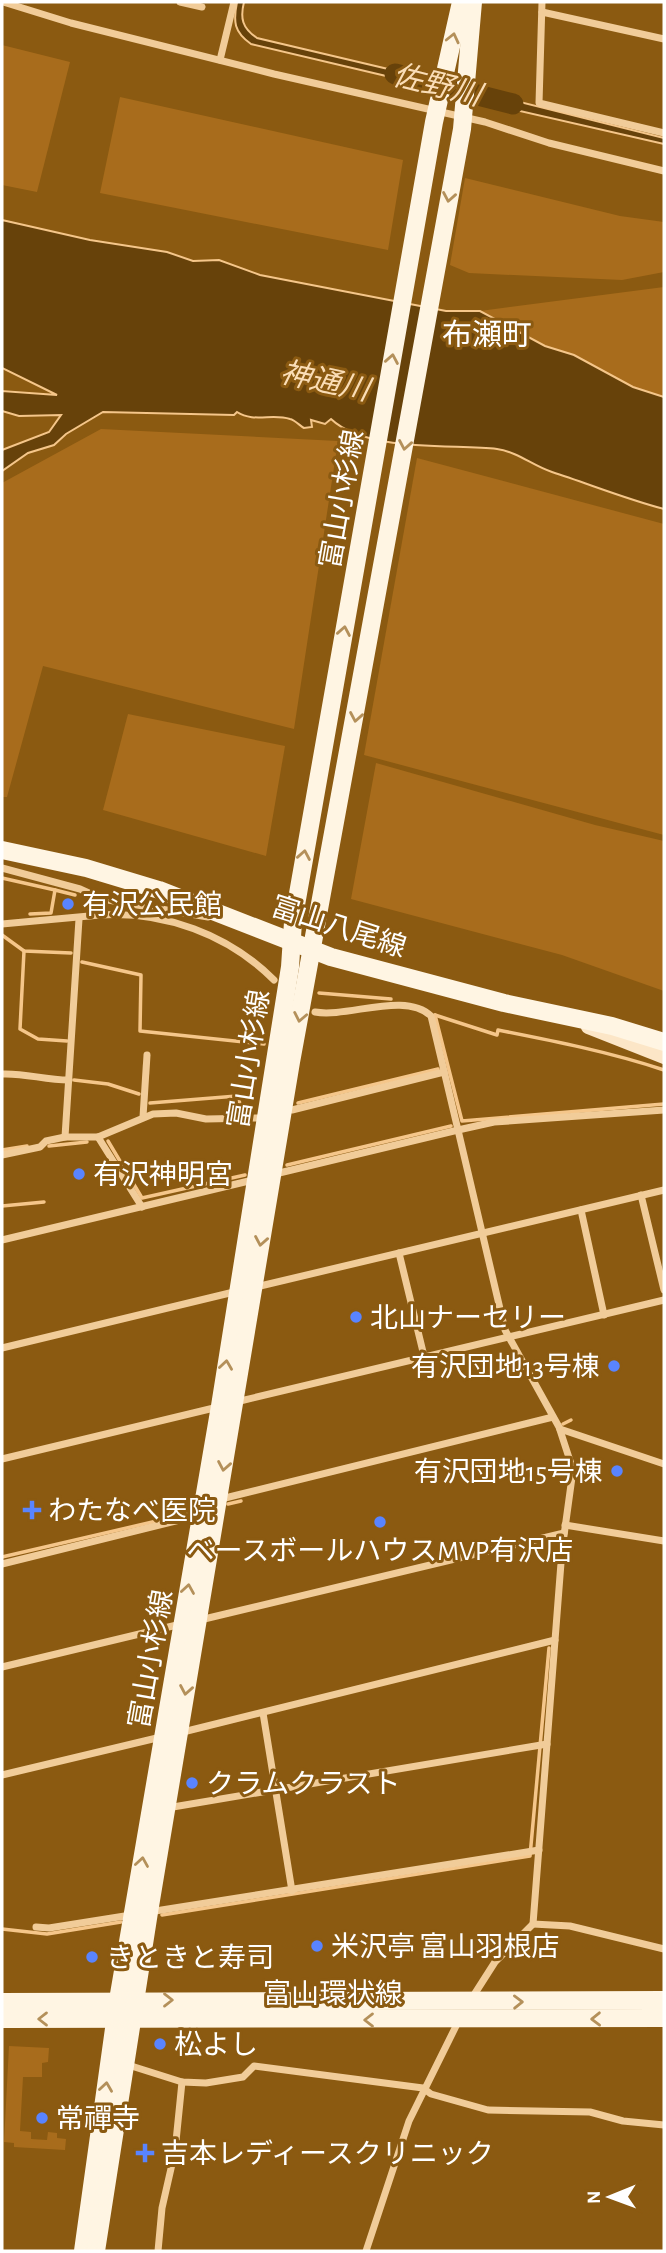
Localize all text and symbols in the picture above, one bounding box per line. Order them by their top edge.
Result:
one-way arrow [445,32,460,44]
water label: 佐野川 [389,59,487,112]
one-way arrow [443,190,458,202]
district label: 布瀬町 [442,319,532,351]
one-way arrow [384,353,399,365]
water label: 神通川 [278,356,375,407]
street label: 富山小杉線 [315,428,369,571]
one-way arrow [398,439,413,450]
one-way arrow [336,625,351,637]
one-way arrow [349,711,364,723]
one-way arrow [296,849,311,861]
place label: 有沢公民館 [82,890,222,920]
street label: 富山八尾線 [267,891,410,963]
marker: 有沢公民館 [60,896,76,912]
street label: 富山小杉線 [223,988,275,1131]
one-way arrow [293,1011,308,1023]
place label: 有沢神明宮 [93,1160,233,1190]
marker: 有沢神明宮 [71,1166,87,1182]
one-way arrow [254,1235,269,1247]
place label: 北山ナーセリー [370,1304,566,1333]
marker: 北山ナーセリー [348,1309,364,1325]
place label: 有沢団地13号棟 [411,1352,600,1382]
marker: 有沢団地13号棟 [606,1358,622,1374]
one-way arrow [218,1359,233,1371]
place label: 有沢団地15号棟 [414,1457,603,1487]
one-way arrow [217,1460,232,1472]
marker: 有沢団地15号棟 [609,1463,625,1479]
place label: わたなべ医院 [48,1496,216,1526]
marker: わたなべ医院 [22,1500,42,1520]
marker: ベースボールハウスMVP有沢店 [372,1514,388,1530]
place label: ベースボールハウスMVP有沢店 [187,1536,573,1566]
one-way arrow [180,1584,195,1595]
street label: 富山小杉線 [124,1588,178,1731]
one-way arrow [179,1684,194,1696]
place label: クラムクラスト [206,1770,401,1799]
marker: クラムクラスト [184,1775,200,1791]
one-way arrow [134,1856,149,1868]
place label: 米沢亭 富山羽根店 [331,1932,560,1962]
marker: 米沢亭 富山羽根店 [309,1938,325,1954]
place label: きときと寿司 [106,1943,274,1973]
marker: きときと寿司 [84,1949,100,1965]
street label: 富山環状線 [263,1979,403,2009]
one-way arrow [163,1992,174,2008]
one-way arrow [513,1994,524,2010]
one-way arrow [37,2011,48,2027]
one-way arrow [590,2011,601,2027]
one-way arrow [363,2012,373,2028]
place label: 松よし [174,2030,258,2060]
marker: 松よし [152,2036,168,2052]
one-way arrow [98,2081,113,2092]
place label: 常禪寺 [56,2104,140,2134]
marker: 常禪寺 [34,2110,50,2126]
place label: 吉本レディースクリニック [161,2139,494,2169]
marker: 吉本レディースクリニック [135,2143,155,2163]
north arrow [575,2162,645,2232]
text: N [585,2190,604,2204]

